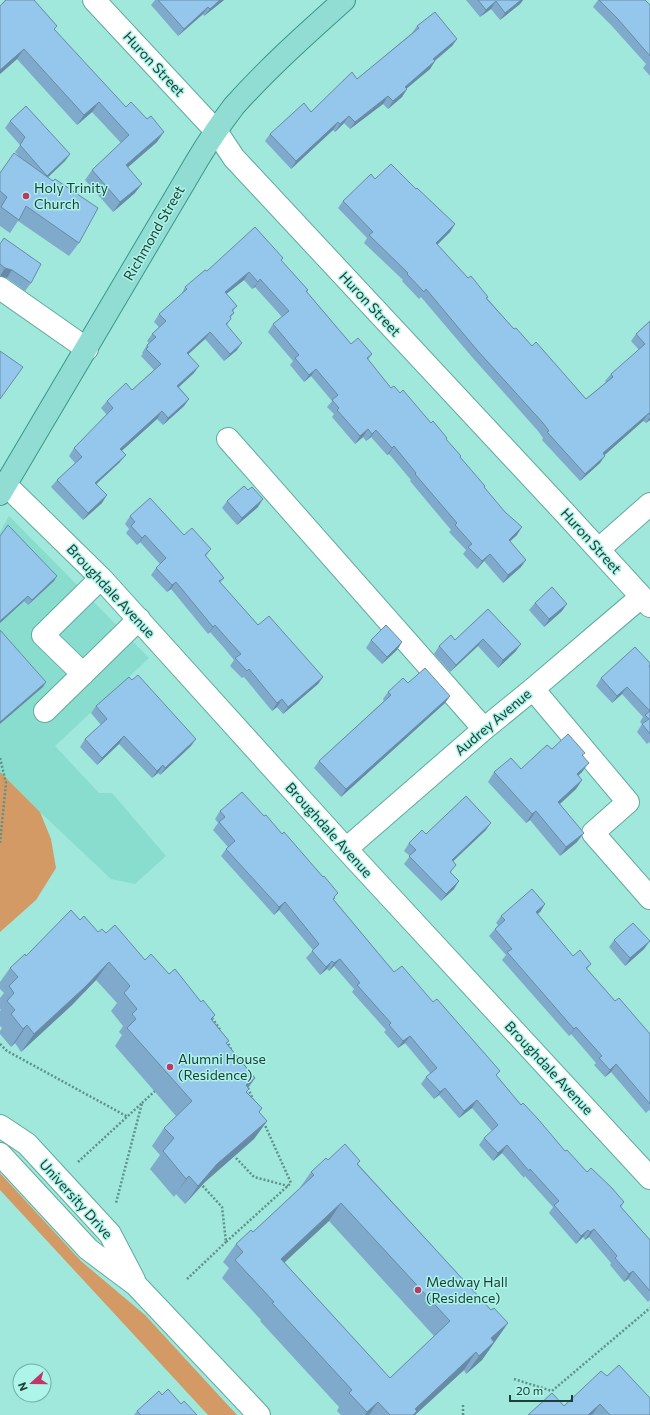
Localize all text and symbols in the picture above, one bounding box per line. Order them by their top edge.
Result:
street label: Huron Street [120,28,189,100]
place label: Holy Trinity Church [34,179,108,212]
street label: Richmond Street [119,182,188,283]
marker: Holy Trinity Church [21,191,31,201]
street label: Huron Street [336,268,405,340]
street label: Huron Street [558,504,625,577]
street label: Broughdale Avenue [64,540,159,641]
street label: Audrey Avenue [451,685,534,759]
street label: Broughdale Avenue [282,779,376,881]
street label: Broughdale Avenue [502,1017,597,1118]
place label: Alumni House (Residence) [178,1050,266,1083]
marker: Alumni House (Residence) [165,1062,175,1072]
street label: University Drive [36,1155,116,1242]
place label: Medway Hall (Residence) [426,1273,508,1306]
marker: Medway Hall (Residence) [413,1285,423,1295]
north arrow [12,1363,52,1403]
scale bar [510,1377,572,1403]
text: N [15,1381,30,1393]
text: 20 m [516,1383,543,1397]

